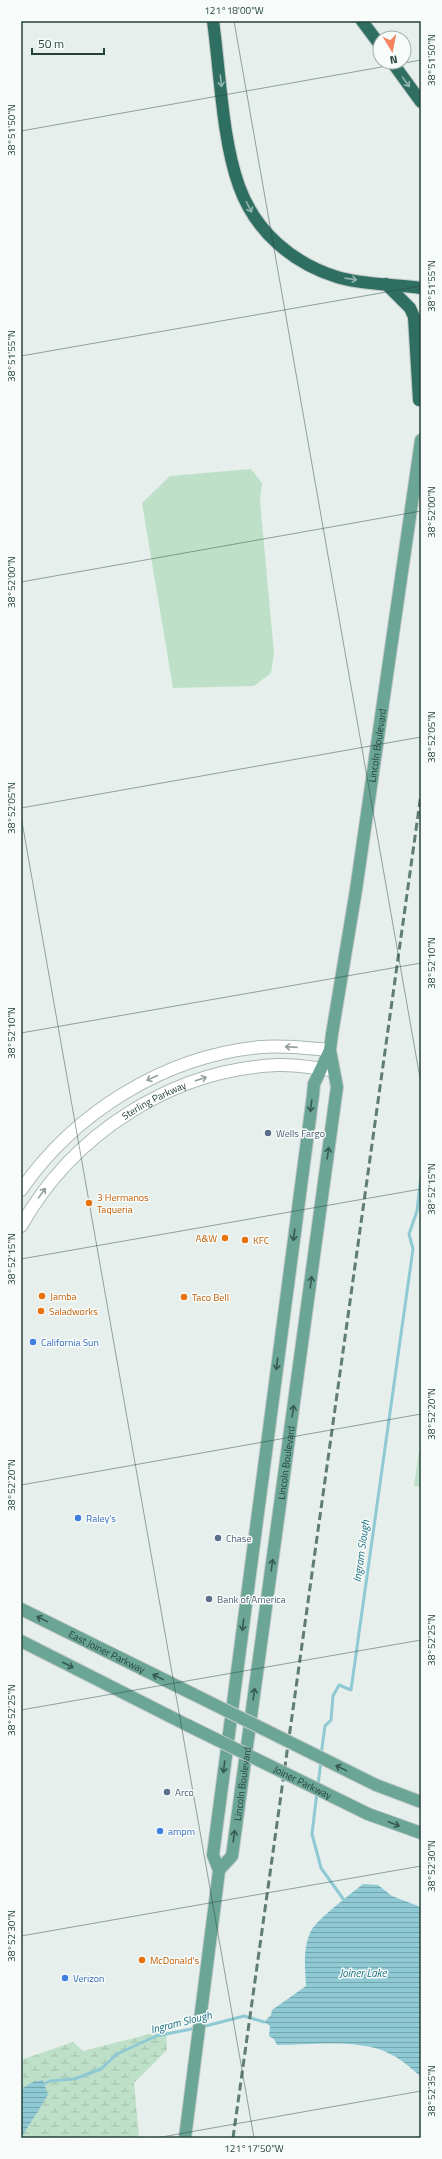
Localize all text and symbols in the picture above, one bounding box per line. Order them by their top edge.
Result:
text: 121°18'00"W [204,3,264,18]
scale bar [32,30,104,56]
north arrow [372,30,412,70]
text: 50 m [38,34,64,53]
text: 38°51'50"N [424,34,439,86]
text: N [389,51,399,68]
one-way arrow [217,74,224,87]
one-way arrow [402,76,411,87]
text: 38°51'50"N [4,104,19,156]
one-way arrow [246,201,254,213]
text: 38°51'55"N [424,260,439,312]
one-way arrow [344,276,357,283]
text: 38°51'55"N [4,330,19,382]
text: 38°52'00"N [424,486,439,538]
text: 38°52'00"N [4,556,19,608]
street label: Lincoln Boulevard [365,708,390,783]
text: 38°52'05"N [424,711,439,763]
text: 38°52'05"N [4,782,19,834]
text: 38°52'10"N [424,937,439,989]
text: 38°52'10"N [4,1007,19,1059]
one-way arrow [285,1043,298,1050]
one-way arrow [195,1074,207,1082]
one-way arrow [147,1075,159,1082]
street label: Sterling Parkway [119,1078,189,1124]
one-way arrow [307,1099,315,1112]
place label: Wells Fargo [276,1126,325,1141]
marker: Wells Fargo [263,1128,273,1138]
one-way arrow [324,1147,332,1160]
text: 38°52'15"N [424,1163,439,1215]
one-way arrow [37,1188,46,1199]
place label: 3 Hermanos Taqueria [97,1190,149,1217]
marker: 3 Hermanos Taqueria [84,1198,94,1208]
one-way arrow [291,1228,298,1241]
place label: A&W [196,1231,217,1246]
text: 38°52'15"N [4,1233,19,1285]
marker: A&W [220,1233,230,1243]
place label: KFC [253,1233,270,1248]
marker: KFC [240,1235,250,1245]
one-way arrow [307,1276,315,1289]
place label: Jamba [50,1289,77,1304]
place label: Taco Bell [192,1290,229,1305]
marker: Jamba [37,1291,47,1301]
marker: Taco Bell [179,1292,189,1302]
place label: Saladworks [49,1304,98,1319]
marker: Saladworks [36,1306,46,1316]
place label: California Sun [41,1335,99,1350]
marker: California Sun [28,1337,38,1347]
one-way arrow [274,1357,281,1370]
text: 38°52'20"N [424,1388,439,1440]
one-way arrow [289,1405,297,1418]
street label: Lincoln Boulevard [274,1425,299,1501]
text: 38°52'20"N [4,1459,19,1511]
place label: Raley's [86,1511,116,1526]
marker: Raley's [73,1513,83,1523]
water label: Ingram Slough [349,1519,373,1583]
place label: Chase [226,1531,252,1546]
marker: Chase [213,1533,223,1543]
one-way arrow [268,1559,275,1572]
place label: Bank of America [217,1592,286,1607]
marker: Bank of America [204,1594,214,1604]
text: 38°52'25"N [424,1614,439,1666]
one-way arrow [36,1615,48,1622]
one-way arrow [239,1618,247,1631]
street label: East Joiner Parkway [66,1627,148,1677]
one-way arrow [62,1662,74,1669]
one-way arrow [153,1673,165,1680]
text: 38°52'25"N [4,1684,19,1736]
one-way arrow [250,1688,258,1701]
street label: Lincoln Boulevard [230,1746,255,1822]
one-way arrow [221,1760,228,1773]
street label: Joiner Parkway [271,1762,334,1803]
one-way arrow [335,1764,347,1771]
place label: Arco [175,1785,194,1800]
marker: Arco [162,1787,172,1797]
one-way arrow [388,1820,400,1828]
place label: ampm [168,1824,195,1839]
marker: ampm [155,1826,165,1836]
one-way arrow [230,1830,238,1843]
text: 38°52'30"N [424,1840,439,1892]
text: 38°52'30"N [4,1910,19,1962]
place label: McDonald's [150,1953,199,1968]
marker: McDonald's [137,1955,147,1965]
water label: Joiner Lake [340,1965,387,1981]
place label: Verizon [73,1971,104,1986]
marker: Verizon [60,1973,70,1983]
water label: Ingram Slough [149,2007,214,2037]
text: 38°52'35"N [424,2065,439,2117]
text: 121°17'50"W [224,2141,284,2156]

